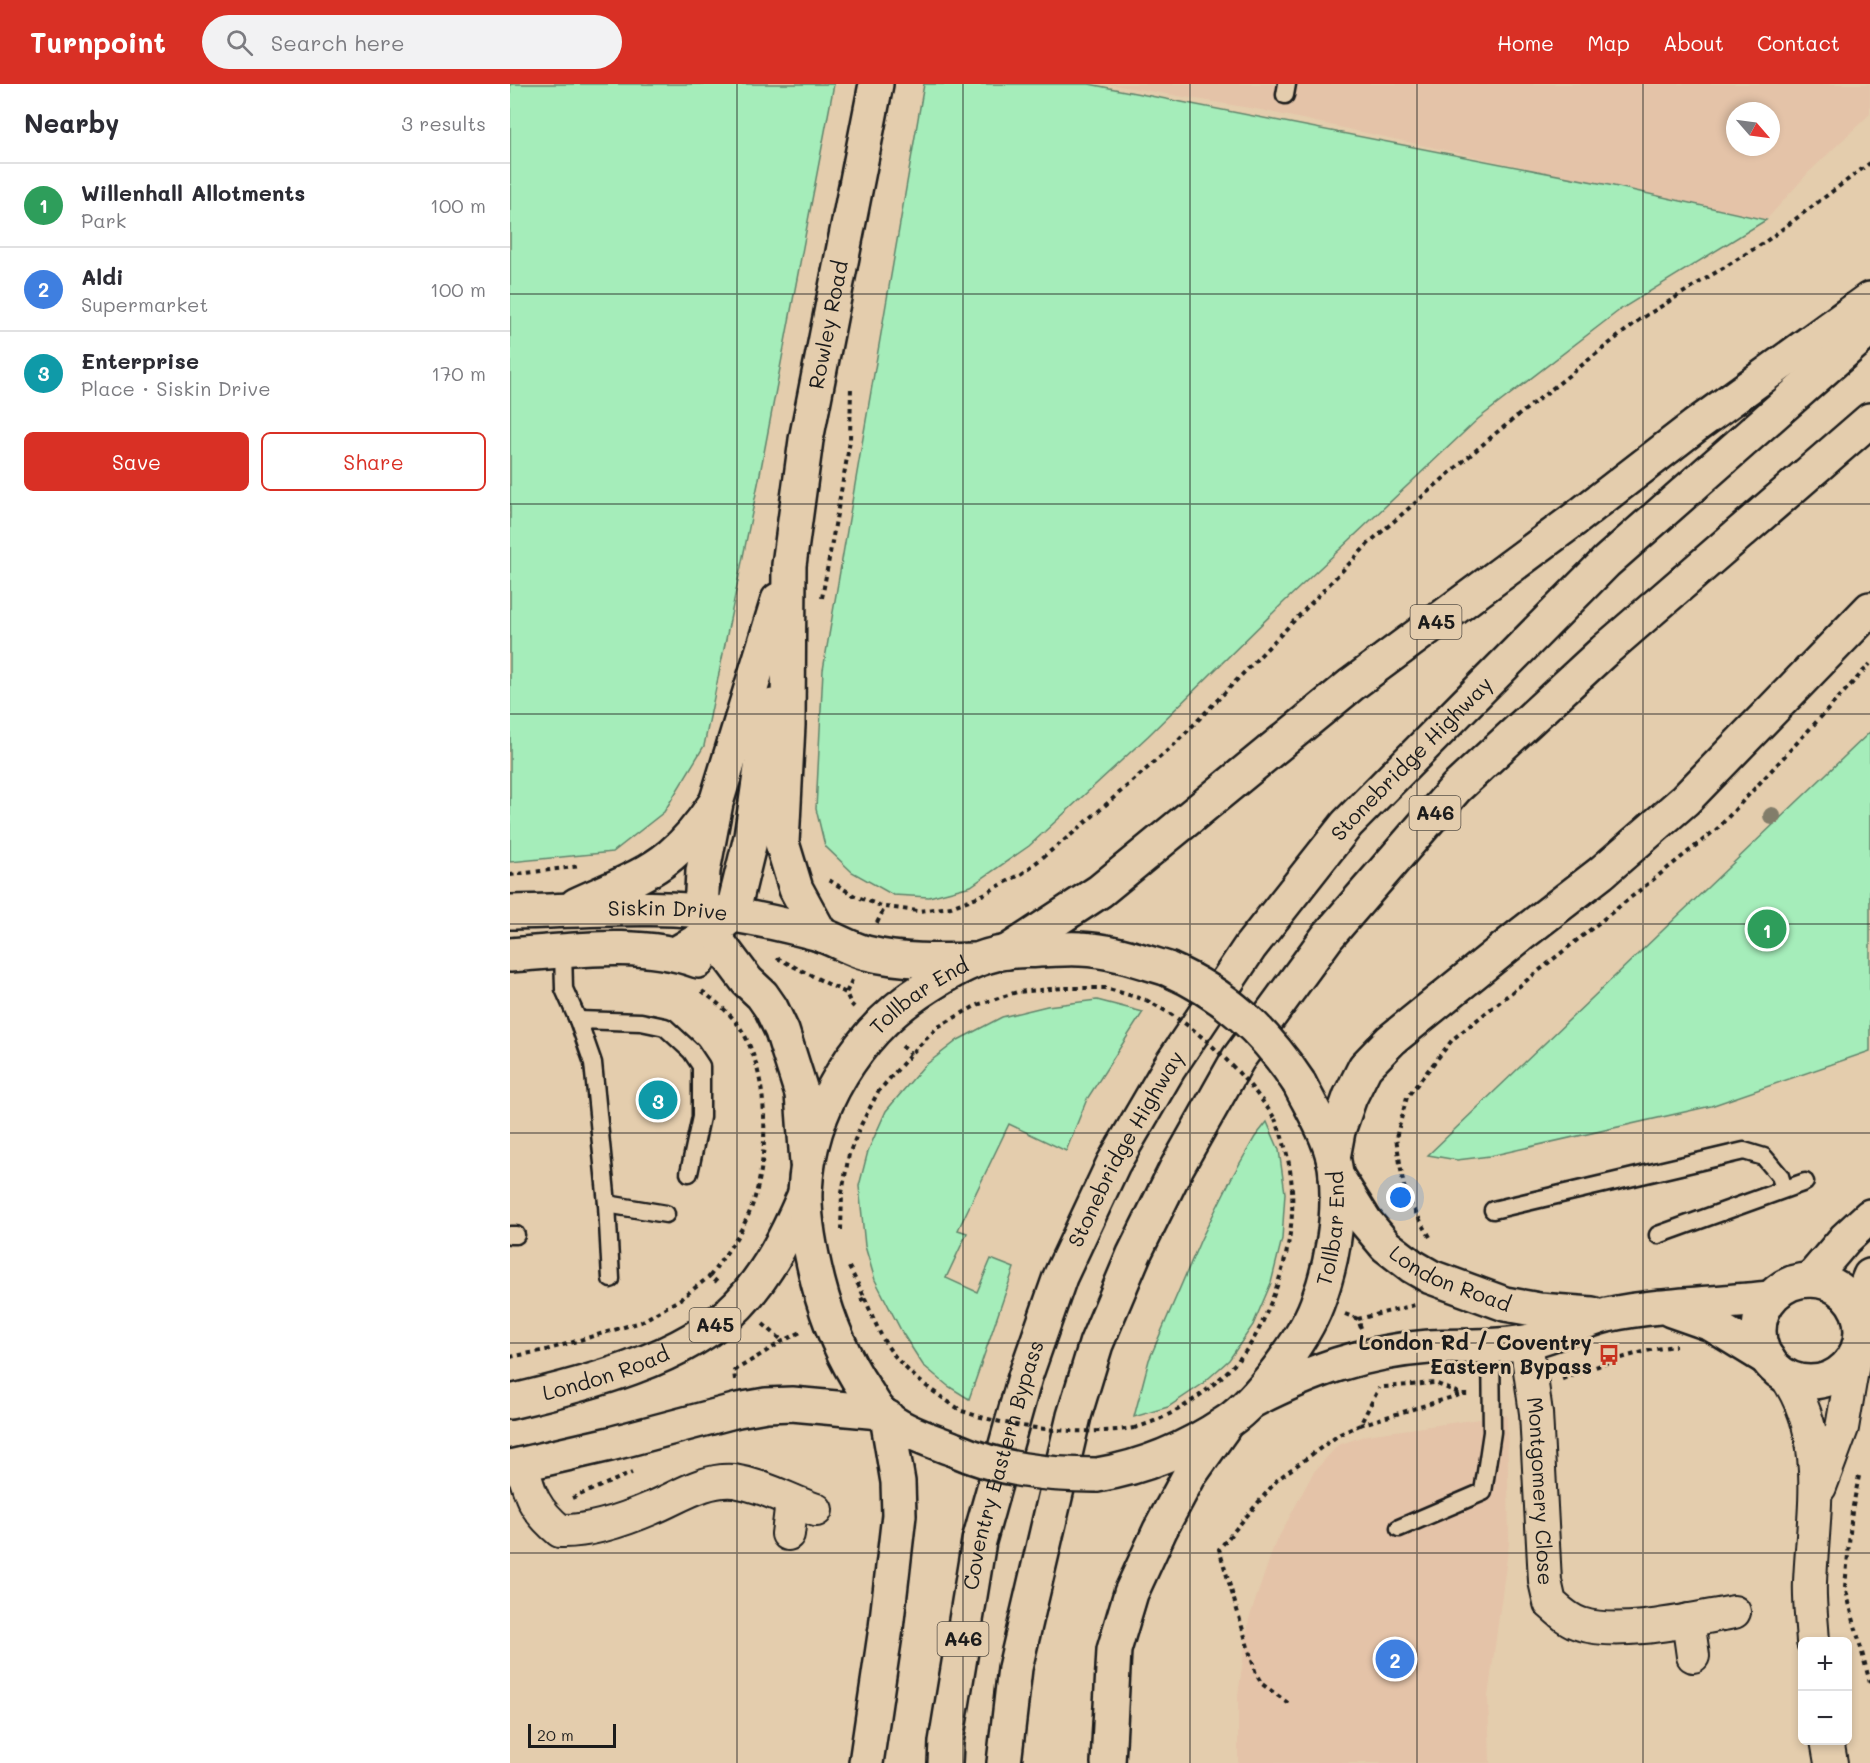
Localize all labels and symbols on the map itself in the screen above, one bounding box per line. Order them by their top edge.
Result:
north arrow [1726,102,1780,156]
street label: Rowley Road [801,258,853,391]
road number: A45 [1410,605,1462,639]
street label: Stonebridge Highway [1324,670,1497,846]
road number: A46 [1410,796,1460,830]
street label: Siskin Drive [608,893,730,926]
pin: 1 [1748,906,1786,952]
street label: Tollbar End [863,950,972,1039]
street label: Stonebridge Highway [1061,1045,1189,1251]
pin: 3 [638,1078,678,1122]
street label: Tollbar End [1309,1170,1349,1289]
your location [1386,1183,1415,1212]
street label: London Road [1384,1238,1515,1317]
road number: A45 [690,1308,740,1342]
place label: London Rd / Coventry Eastern Bypass [1358,1328,1592,1380]
street label: Coventry Eastern Bypass [956,1336,1049,1592]
street label: London Road [539,1339,673,1406]
bus stop icon: London Rd / Coventry Eastern Bypass [1597,1343,1621,1367]
street label: Montgomery Close [1522,1395,1560,1586]
road number: A46 [938,1622,988,1656]
pin: 2 [1376,1636,1414,1682]
scale bar [528,1721,616,1748]

